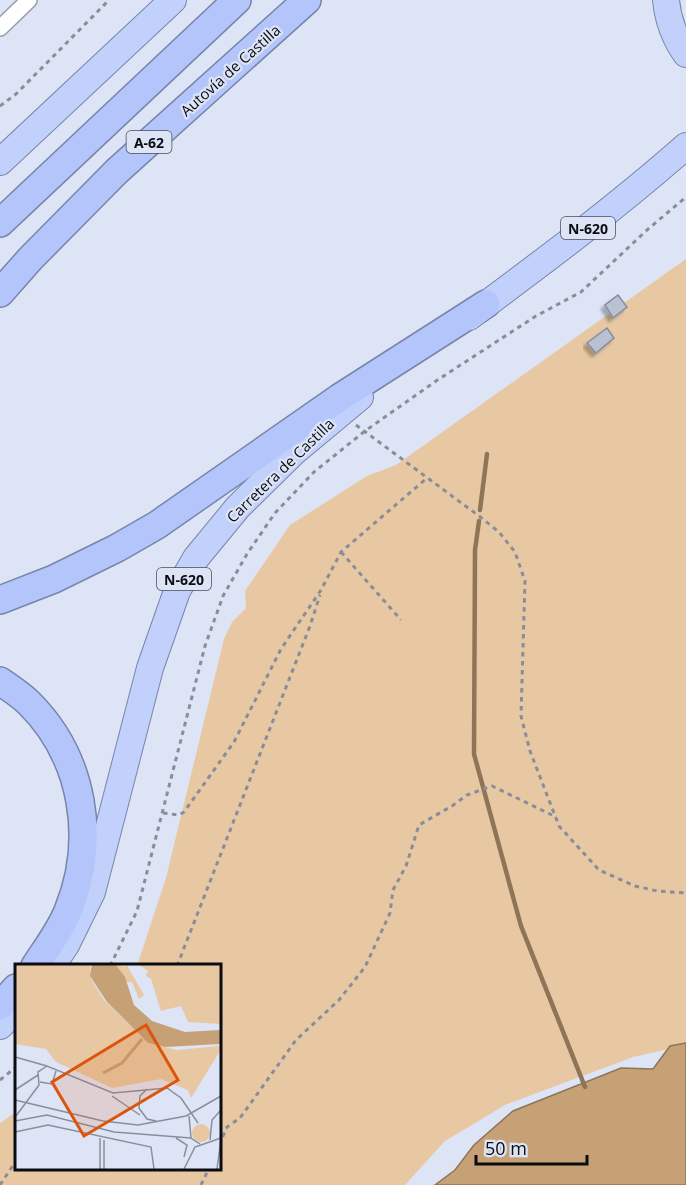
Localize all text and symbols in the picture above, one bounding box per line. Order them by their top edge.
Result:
street label: Autovía de Castilla [176,20,284,120]
road number: A-62 [126,131,172,153]
road number: N-620 [561,217,615,239]
street label: Carretera de Castilla [222,413,338,527]
road number: N-620 [157,568,211,590]
inset map [15,964,220,1170]
scale bar [476,1128,587,1166]
text: 50 m [485,1136,527,1160]

